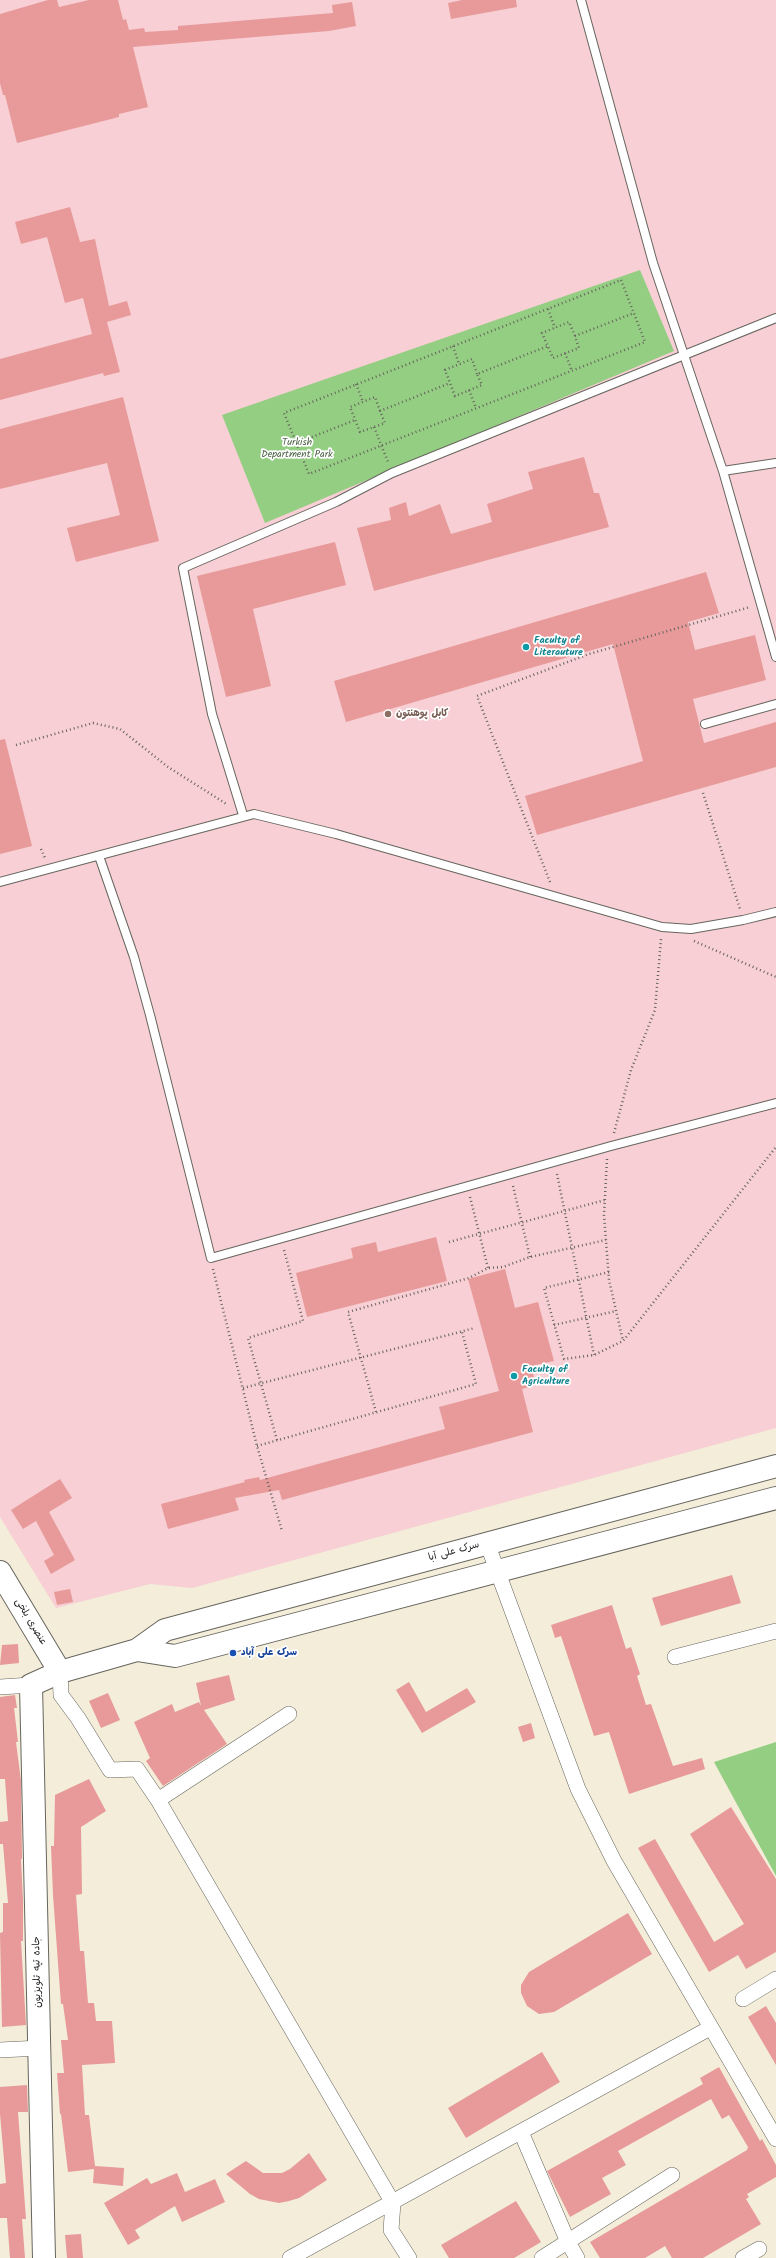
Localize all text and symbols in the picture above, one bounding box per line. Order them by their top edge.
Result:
park label: Turkish Department Park [261,437,333,460]
place label: Faculty of Literauture [534,635,583,658]
marker: Faculty of Literauture [521,642,531,652]
place label: کابل پوهنتون [396,708,449,720]
marker: کابل پوهنتون [383,709,393,719]
place label: Faculty of Agriculture [522,1364,570,1388]
marker: Faculty of Agriculture [509,1371,519,1381]
street label: سرک علی آبا [427,1539,481,1565]
street label: عنصری بلخی [11,1597,49,1647]
place label: سرک علی آباد [241,1647,297,1659]
marker: سرک علی آباد [228,1648,238,1658]
street label: جاده تپه تلویزیون [31,1936,45,2008]

